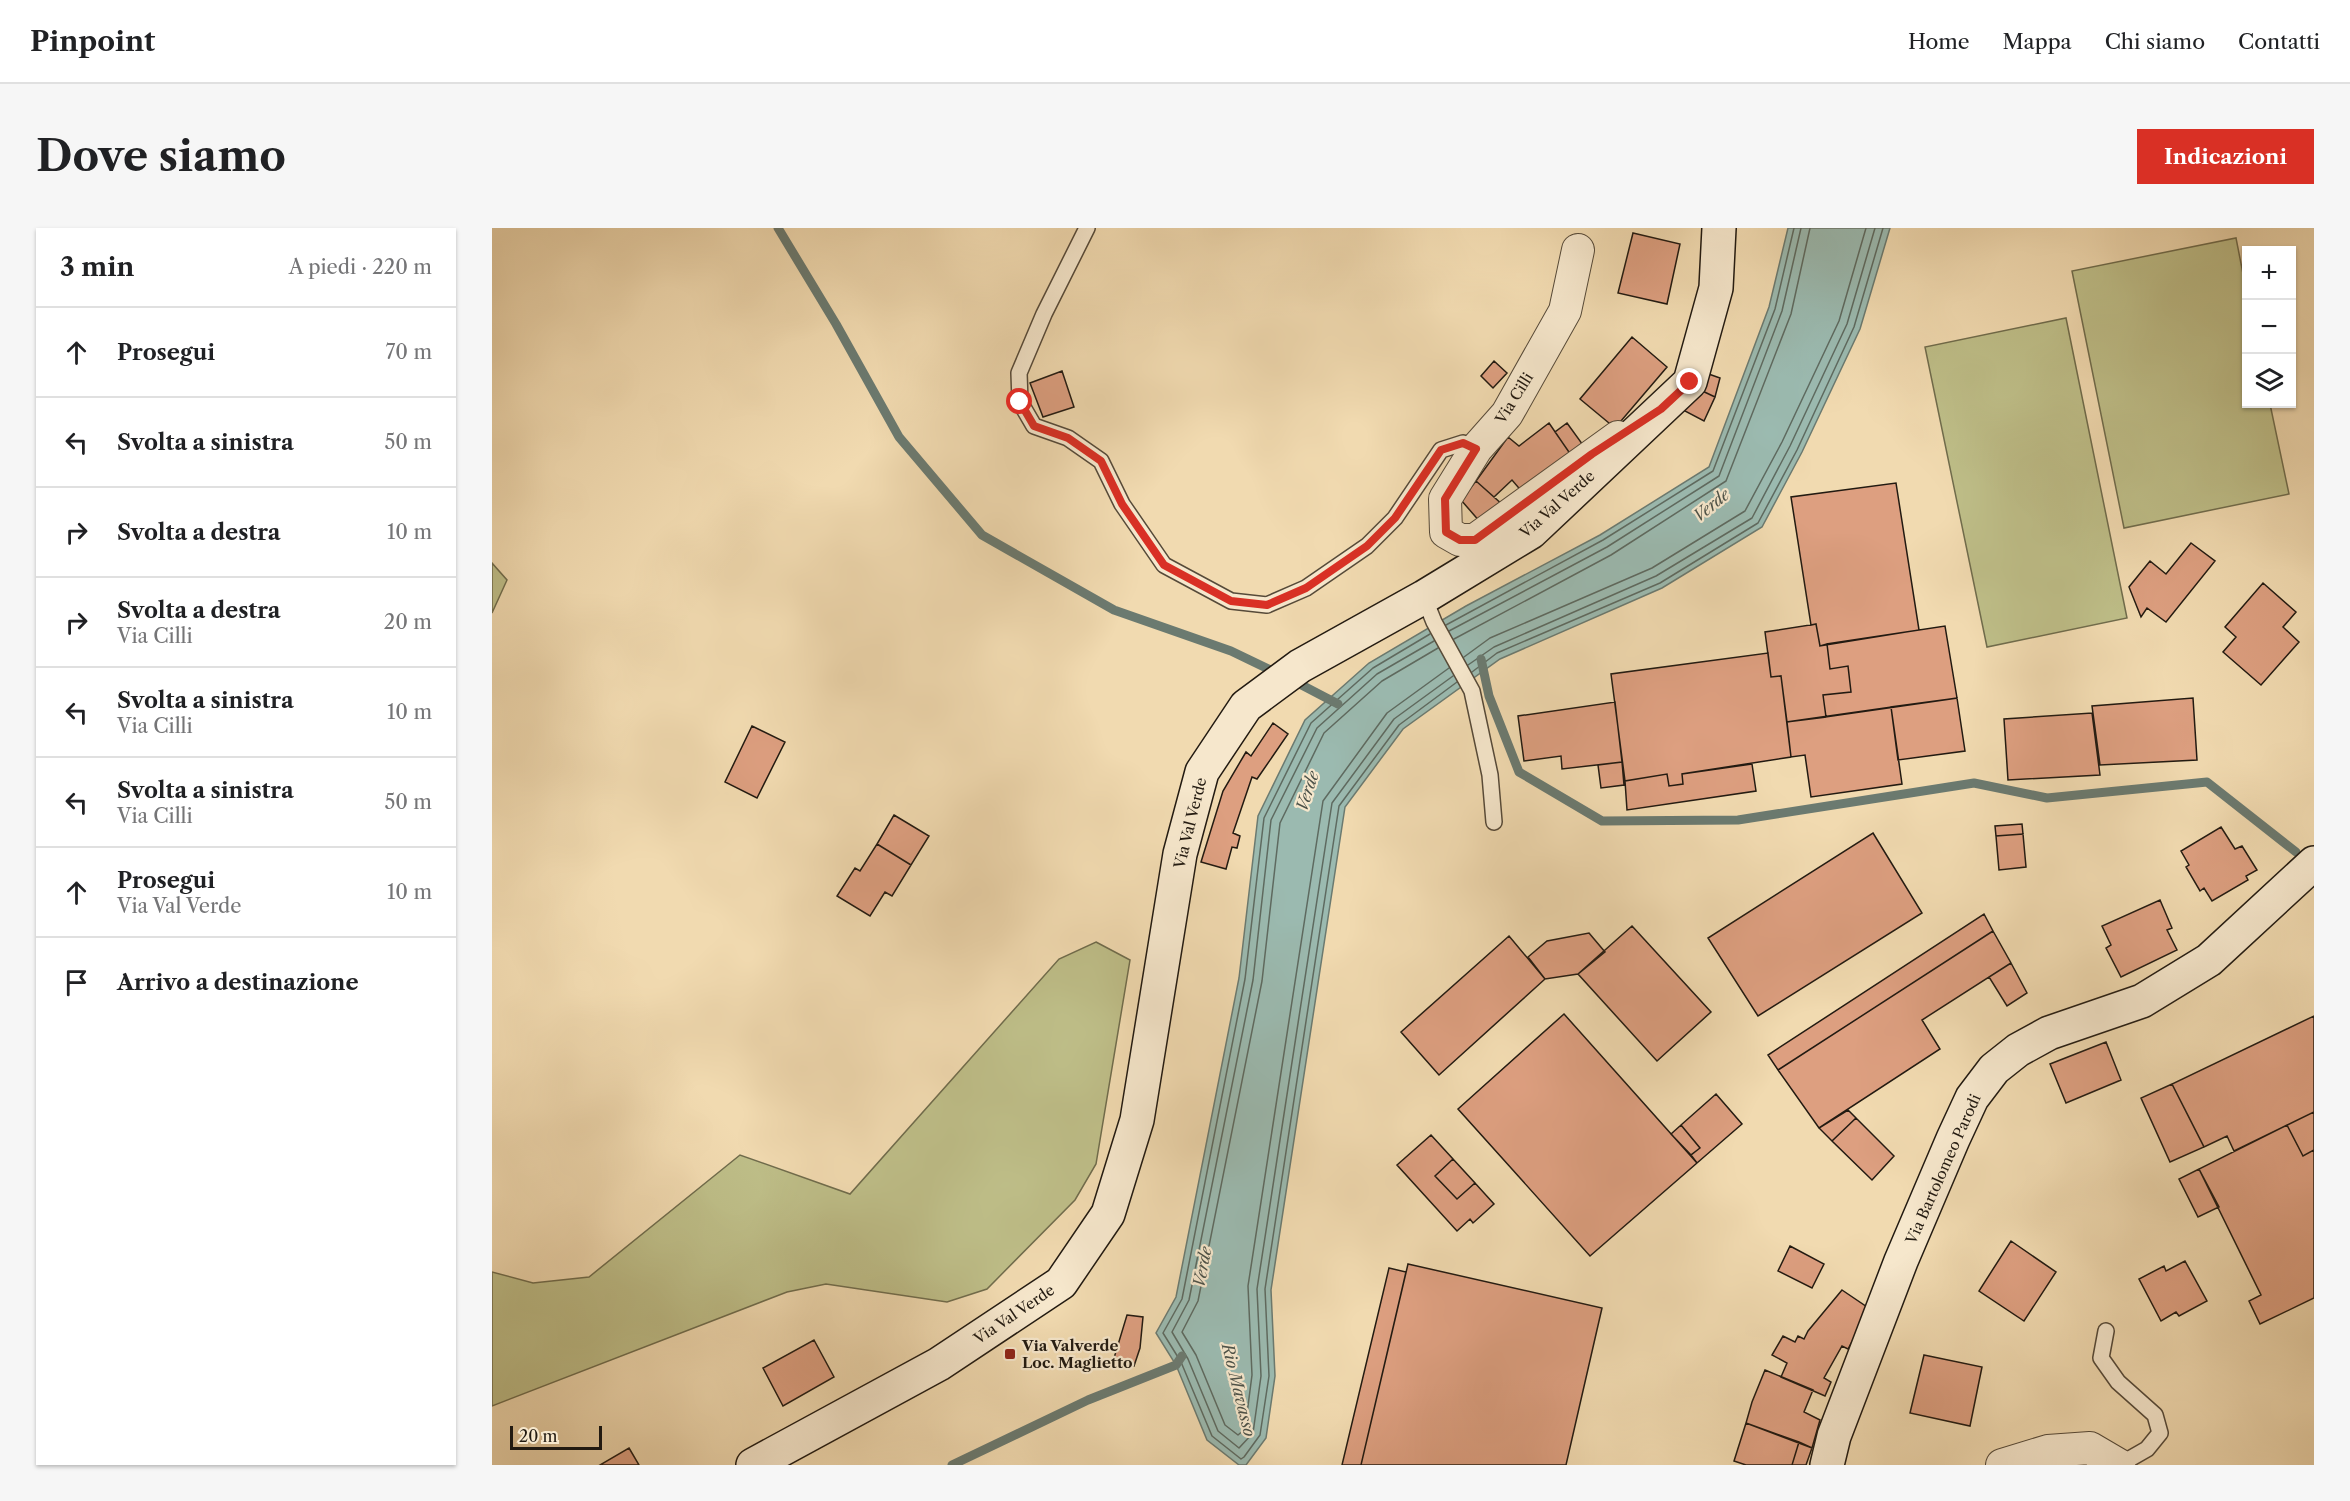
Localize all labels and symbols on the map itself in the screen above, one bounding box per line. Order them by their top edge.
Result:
route end [1676,368,1702,394]
street label: Via Cilli [1490,369,1537,428]
route start [1006,388,1032,414]
street label: Via Val Verde [1515,466,1598,542]
water label: Verde [1689,484,1734,526]
water label: Verde [1291,767,1323,814]
street label: Via Val Verde [1169,775,1211,872]
street label: Via Bartolomeo Parodi [1901,1091,1985,1248]
water label: Verde [1188,1244,1216,1289]
street label: Via Val Verde [969,1280,1058,1349]
place label: Via Valverde Loc. Maglietto [1021,1336,1132,1372]
water label: Rio Mavasso [1217,1339,1260,1439]
marker: Via Valverde Loc. Maglietto [1003,1347,1017,1361]
scale bar [510,1423,602,1450]

